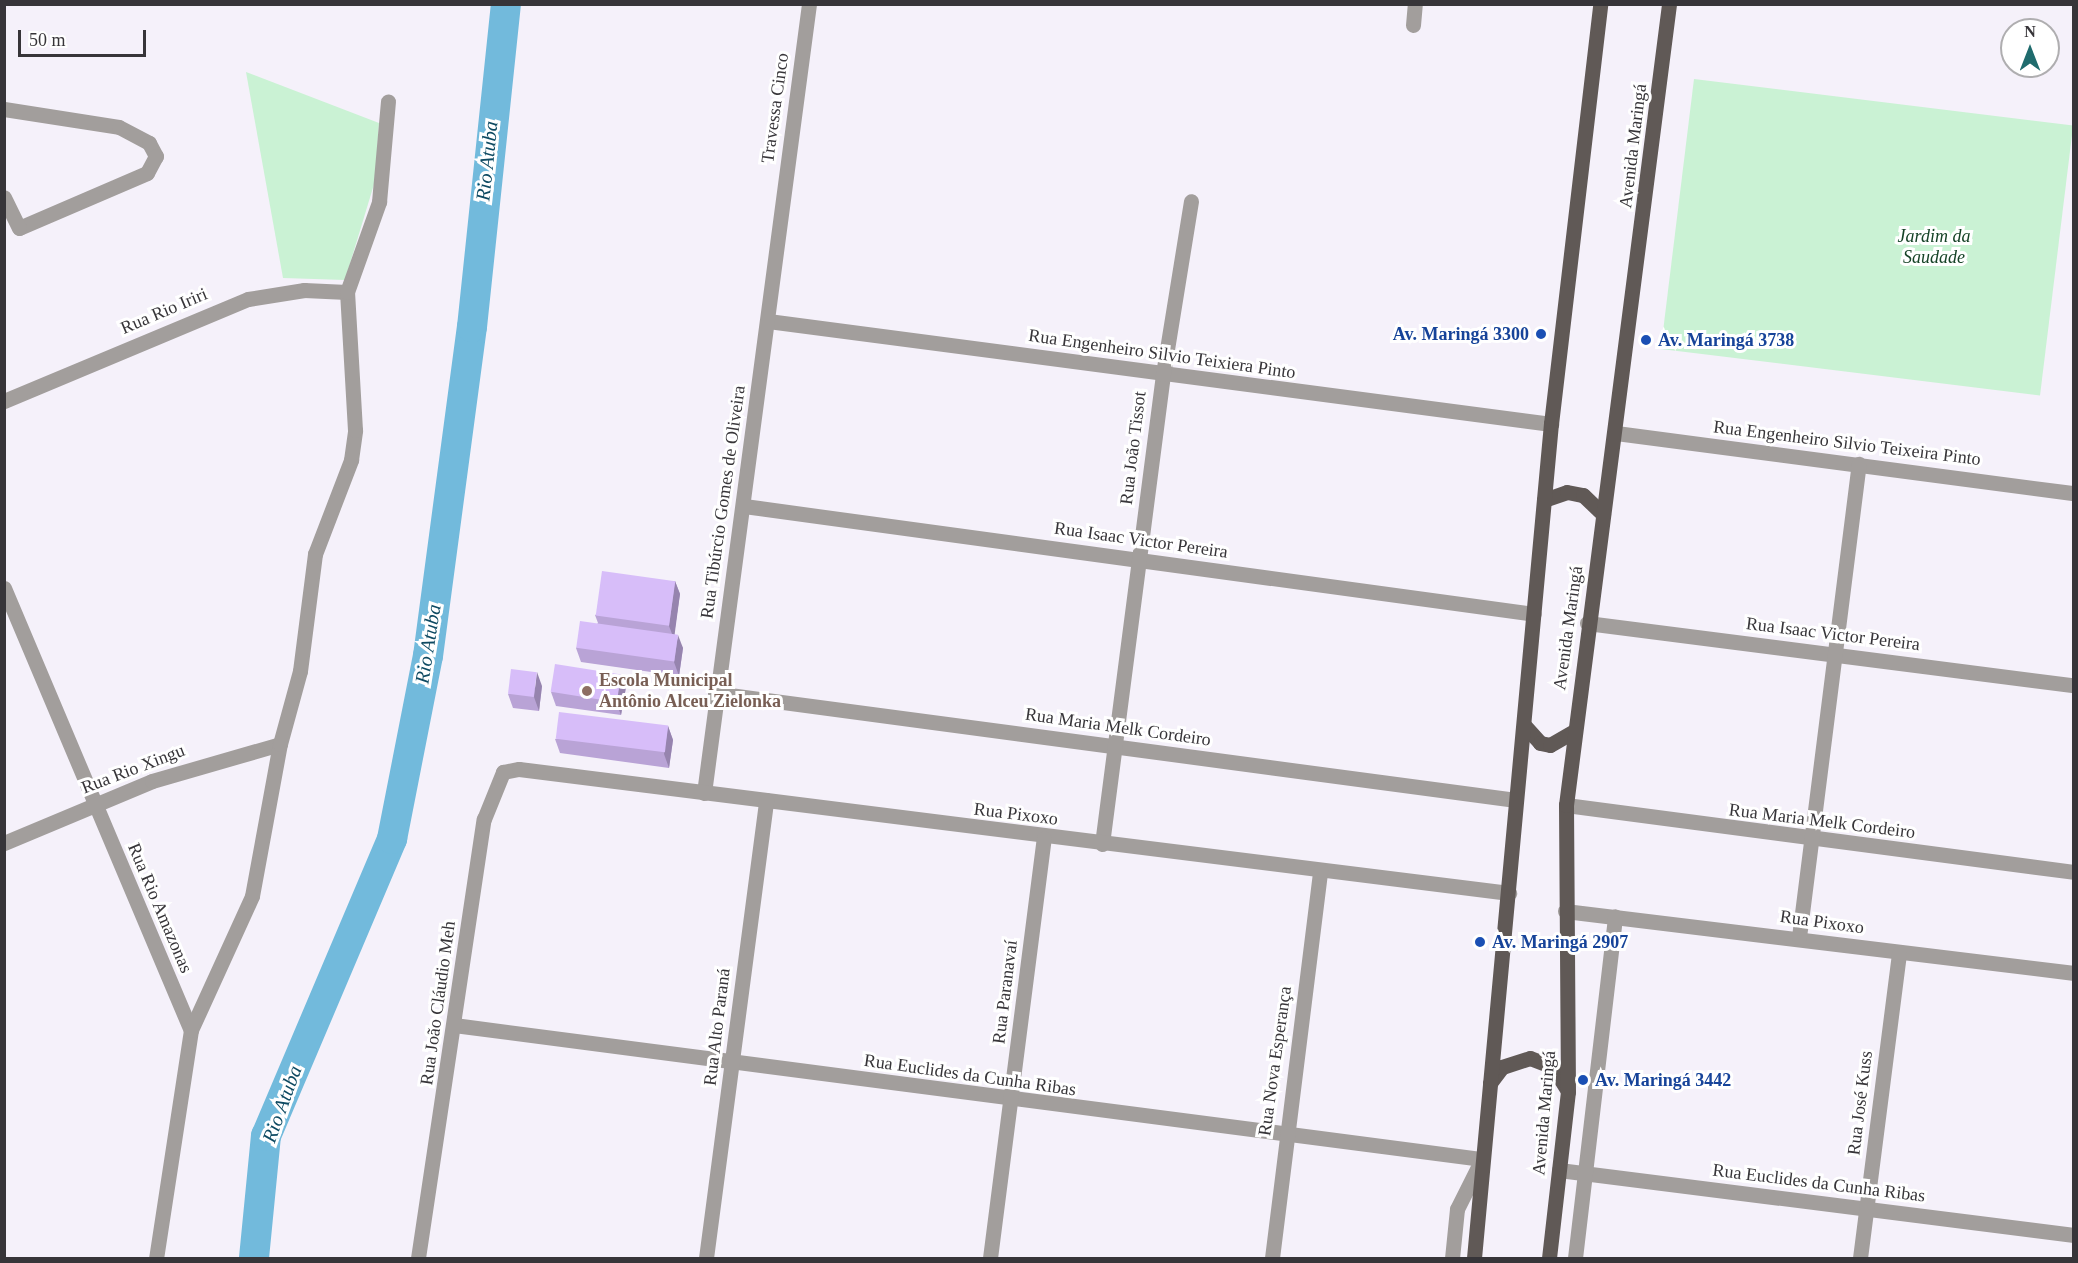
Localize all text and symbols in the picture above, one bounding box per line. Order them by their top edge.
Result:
scale bar [21,18,148,56]
north arrow [2000,18,2060,78]
text: N [2024,23,2036,40]
text: 50 m [29,30,66,50]
street label: Travessa Cinco [757,52,793,164]
street label: Avenida Maringá [1615,83,1651,209]
water label: Rio Atuba [471,120,503,202]
park label: Jardim da Saudade [1898,226,1970,268]
street label: Rua Rio Iriri [117,283,211,339]
place label: Av. Maringá 3300 [1393,323,1529,345]
street label: Rua Engenheiro Silvio Teixiera Pinto [1027,325,1297,383]
marker: Av. Maringá 3300 [1534,327,1548,341]
place label: Av. Maringá 3738 [1658,329,1794,351]
marker: Av. Maringá 3738 [1639,333,1653,347]
street label: Rua Tibúrcio Gomes de Oliveira [696,384,750,620]
street label: Rua João Tissot [1115,390,1151,506]
street label: Rua Engenheiro Silvio Teixeira Pinto [1712,416,1982,470]
street label: Rua Isaac Victor Pereira [1053,517,1229,563]
street label: Avenida Maringá [1549,565,1587,691]
water label: Rio Atuba [410,602,446,686]
street label: Rua Isaac Victor Pereira [1745,613,1921,655]
place label: Escola Municipal Antônio Alceu Zielonka [599,670,782,712]
marker: Escola Municipal Antônio Alceu Zielonka [580,684,594,698]
street label: Rua Maria Melk Cordeiro [1024,703,1212,751]
street label: Rua Rio Xingu [78,739,188,799]
street label: Rua Pixoxo [973,798,1059,830]
street label: Rua Maria Melk Cordeiro [1728,799,1916,843]
street label: Rua Rio Amazonas [123,839,197,977]
street label: Rua Pixoxo [1779,905,1865,939]
street label: Rua João Cláudio Meh [416,920,460,1086]
place label: Av. Maringá 2907 [1492,931,1628,953]
marker: Av. Maringá 2907 [1473,935,1487,949]
street label: Rua Paranavaí [988,939,1022,1045]
street label: Rua Alto Paraná [699,967,735,1087]
street label: Rua Nova Esperança [1254,985,1296,1137]
street label: Rua Euclides da Cunha Ribas [863,1049,1077,1101]
street label: Avenida Maringá [1528,1050,1560,1176]
street label: Rua José Kuss [1843,1050,1877,1156]
water label: Rio Atuba [257,1062,307,1146]
place label: Av. Maringá 3442 [1595,1069,1731,1091]
marker: Av. Maringá 3442 [1576,1073,1590,1087]
street label: Rua Euclides da Cunha Ribas [1712,1159,1926,1207]

